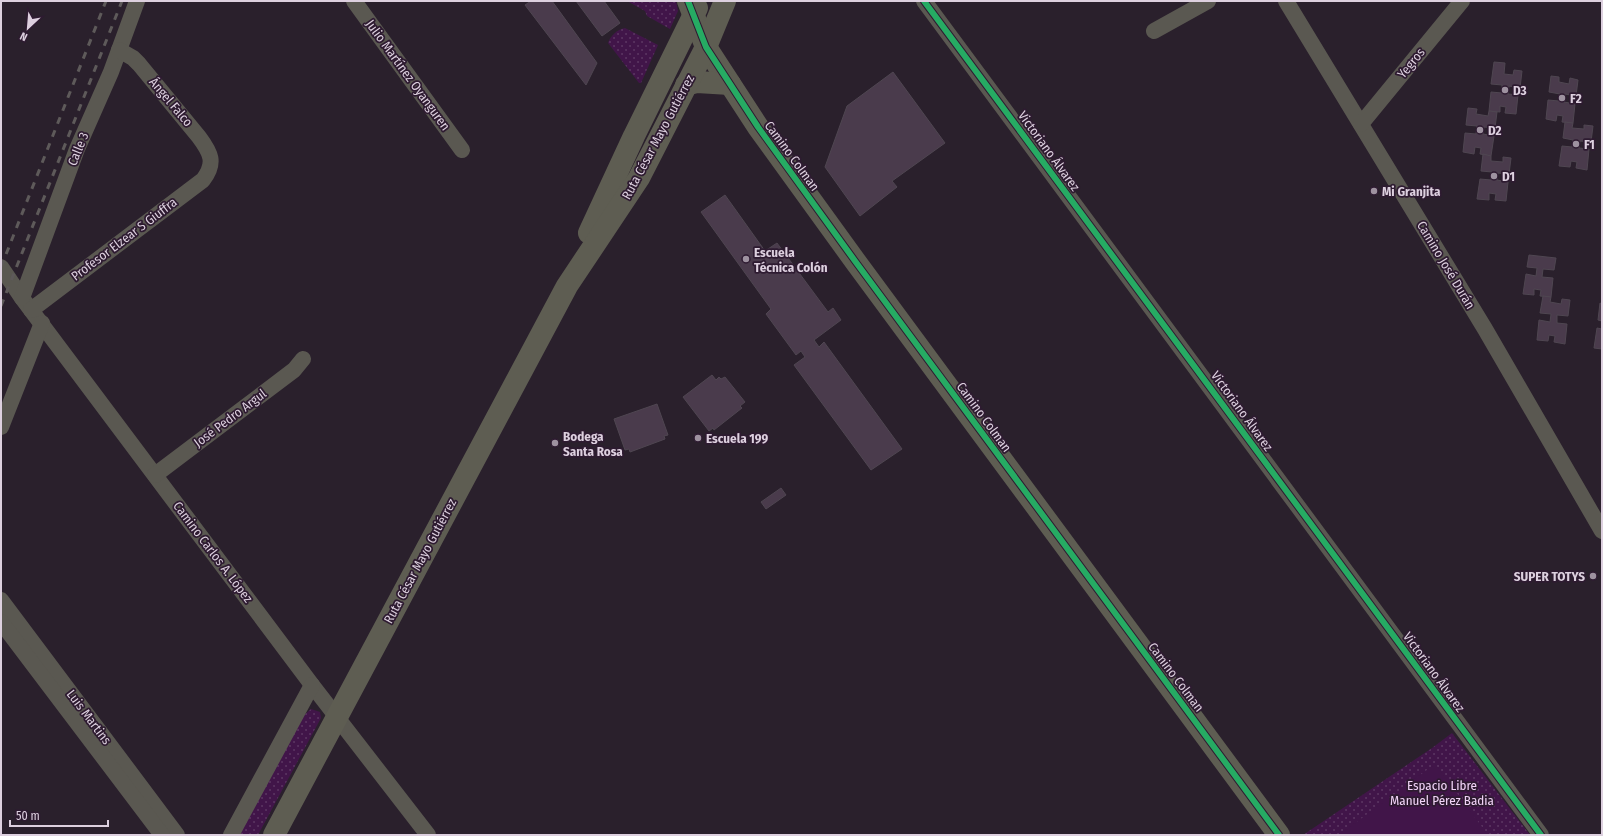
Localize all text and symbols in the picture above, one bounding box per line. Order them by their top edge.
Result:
north arrow [8,8,48,48]
street label: Julio Martínez Oyanguren [363,17,453,133]
text: N [18,29,30,44]
street label: Yegros [1394,44,1428,81]
street label: Ruta César Mayo Gutiérrez [619,72,697,202]
street label: Ángel Falco [146,75,196,130]
place label: D3 [1513,83,1527,98]
marker: D3 [1500,85,1510,95]
place label: F2 [1570,91,1582,106]
marker: F2 [1557,93,1567,103]
street label: Victoriano Álvarez [1015,108,1083,194]
street label: Camino Colman [762,118,822,194]
place label: D2 [1488,123,1501,138]
marker: D2 [1475,125,1485,135]
street label: Calle 3 [65,130,92,168]
place label: F1 [1584,137,1595,152]
marker: F1 [1571,139,1581,149]
place label: D1 [1502,169,1515,184]
marker: D1 [1489,171,1499,181]
place label: Mi Granjita [1382,184,1441,199]
marker: Mi Granjita [1369,186,1379,196]
street label: Profesor Elzear S Giuffra [68,194,180,284]
street label: Camino José Durán [1414,218,1478,312]
place label: Escuela Técnica Colón [754,245,828,275]
marker: Escuela Técnica Colón [741,254,751,264]
street label: Victoriano Álvarez [1208,368,1276,454]
street label: Camino Colman [954,379,1014,455]
street label: José Pedro Argul [191,386,270,450]
place label: Bodega Santa Rosa [563,429,623,459]
place label: Escuela 199 [706,431,769,446]
marker: Escuela 199 [693,433,703,443]
marker: Bodega Santa Rosa [550,438,560,448]
street label: Ruta César Mayo Gutiérrez [381,496,459,626]
street label: Camino Carlos A. López [170,499,256,605]
place label: SUPER TOTYS [1514,569,1585,584]
marker: SUPER TOTYS [1588,571,1598,581]
street label: Victoriano Álvarez [1400,629,1468,715]
street label: Camino Colman [1145,639,1207,715]
street label: Luis Martins [64,687,115,748]
park label: Espacio Libre Manuel Pérez Badia [1390,778,1494,808]
scale bar [10,802,108,828]
text: 50 m [16,809,40,823]

